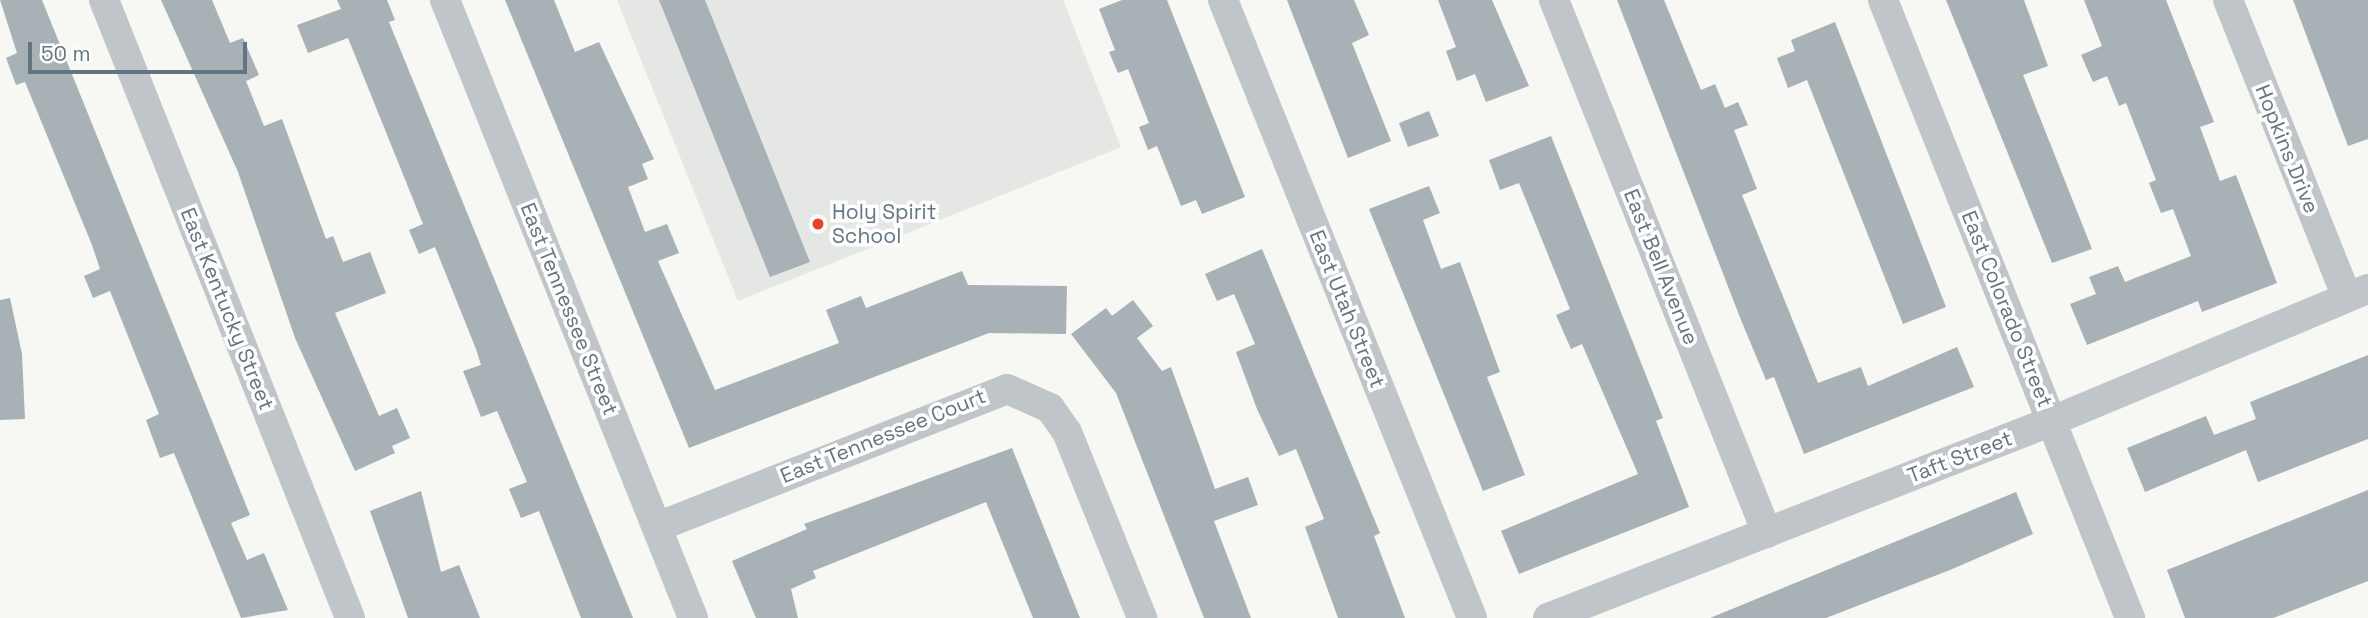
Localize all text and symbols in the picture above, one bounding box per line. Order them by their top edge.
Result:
scale bar [32,28,250,72]
text: 50 m [41,40,91,67]
street label: Hopkins Drive [2250,81,2324,217]
street label: East Bell Avenue [1618,185,1704,349]
street label: East Tennessee Street [515,199,623,419]
place label: Holy Spirit School [832,199,936,249]
street label: East Kentucky Street [175,204,279,414]
street label: East Colorado Street [1956,207,2058,411]
marker: Holy Spirit School [810,216,826,232]
street label: East Utah Street [1304,226,1390,392]
street label: East Tennessee Court [776,383,990,489]
street label: Taft Street [1904,426,2016,488]

